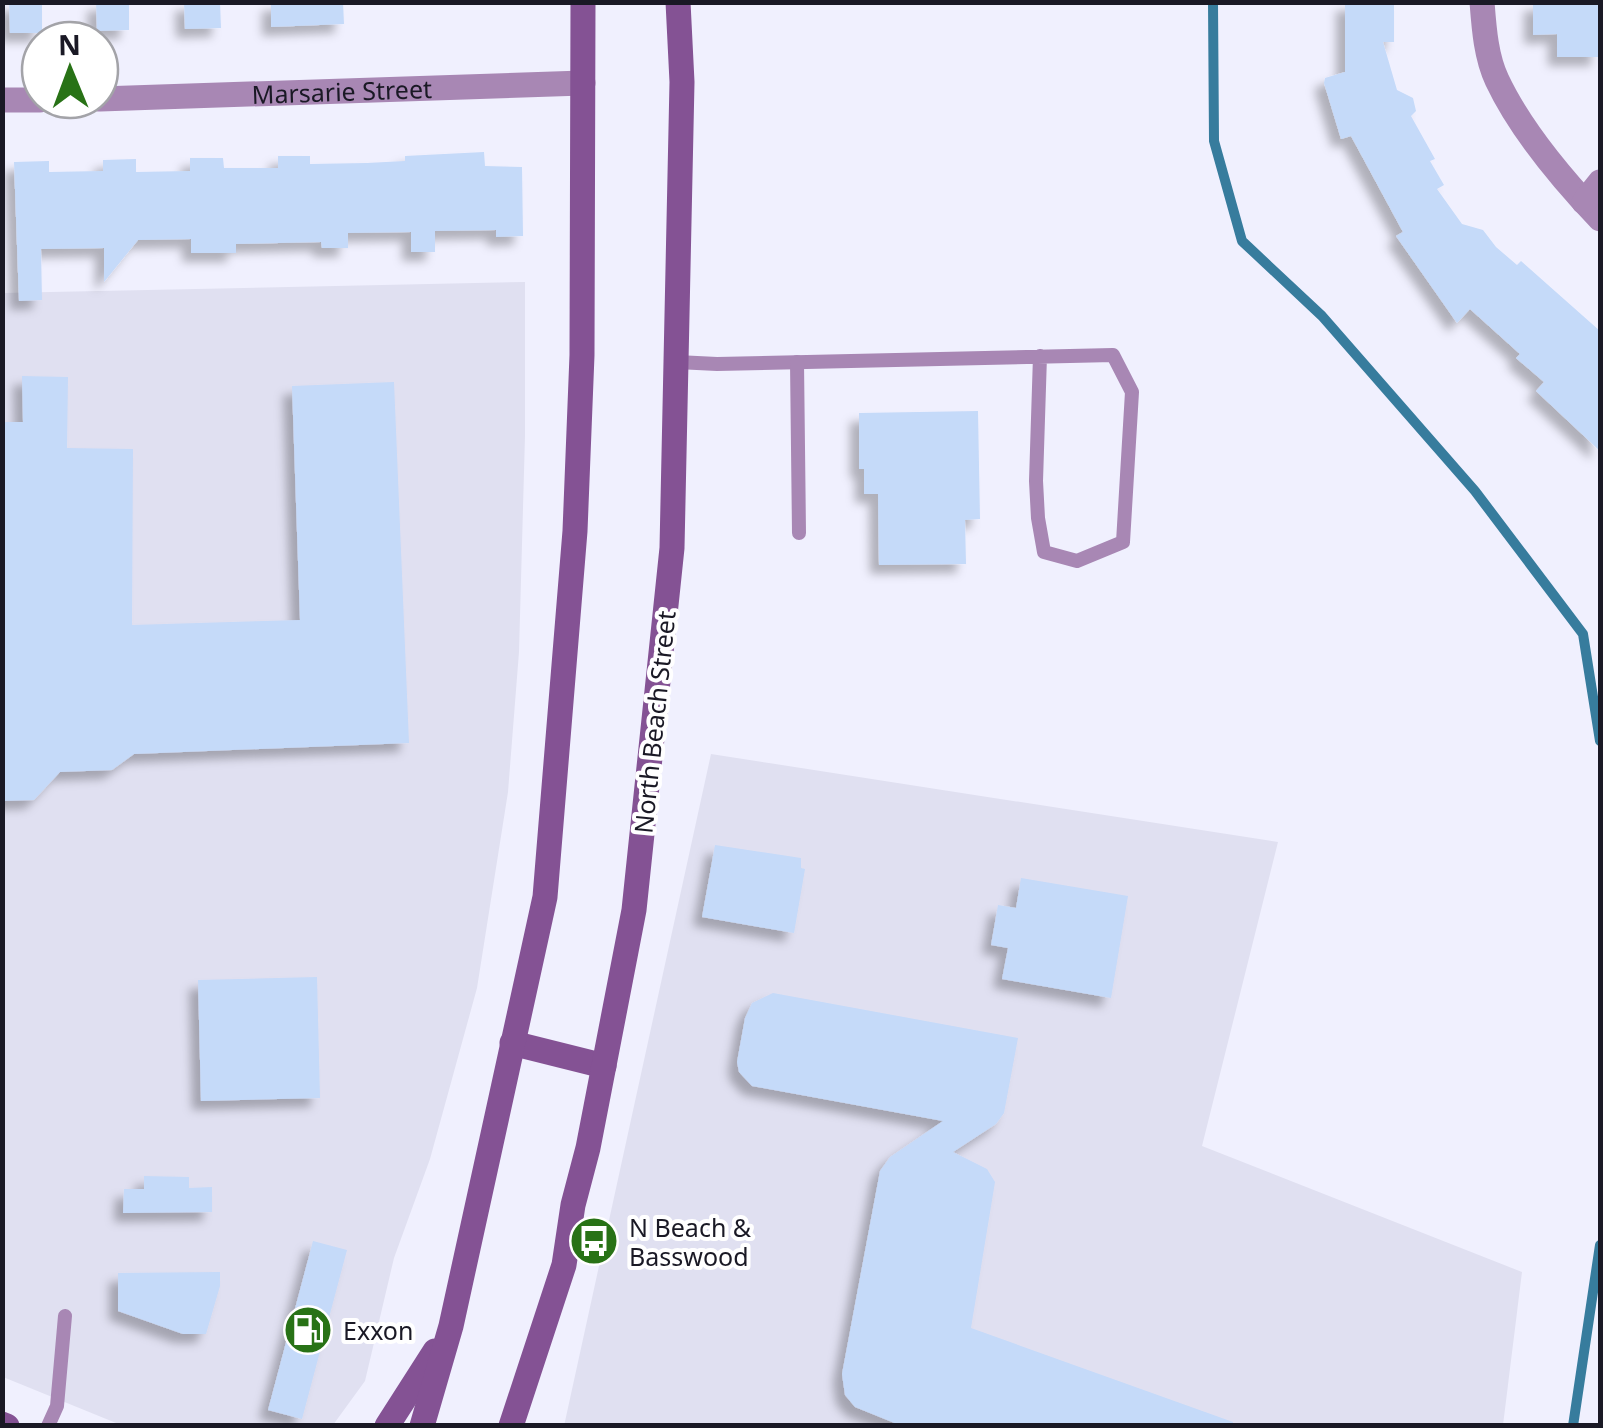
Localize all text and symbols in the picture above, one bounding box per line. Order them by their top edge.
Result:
north arrow [20,20,120,120]
text: N [58,25,81,63]
street label: Marsarie Street [251,71,433,111]
street label: North Beach Street [625,609,683,835]
place label: N Beach & Basswood [629,1210,752,1273]
bus stop icon: N Beach & Basswood [568,1215,620,1267]
fuel station icon: Exxon [282,1304,334,1356]
place label: Exxon [343,1313,413,1347]

